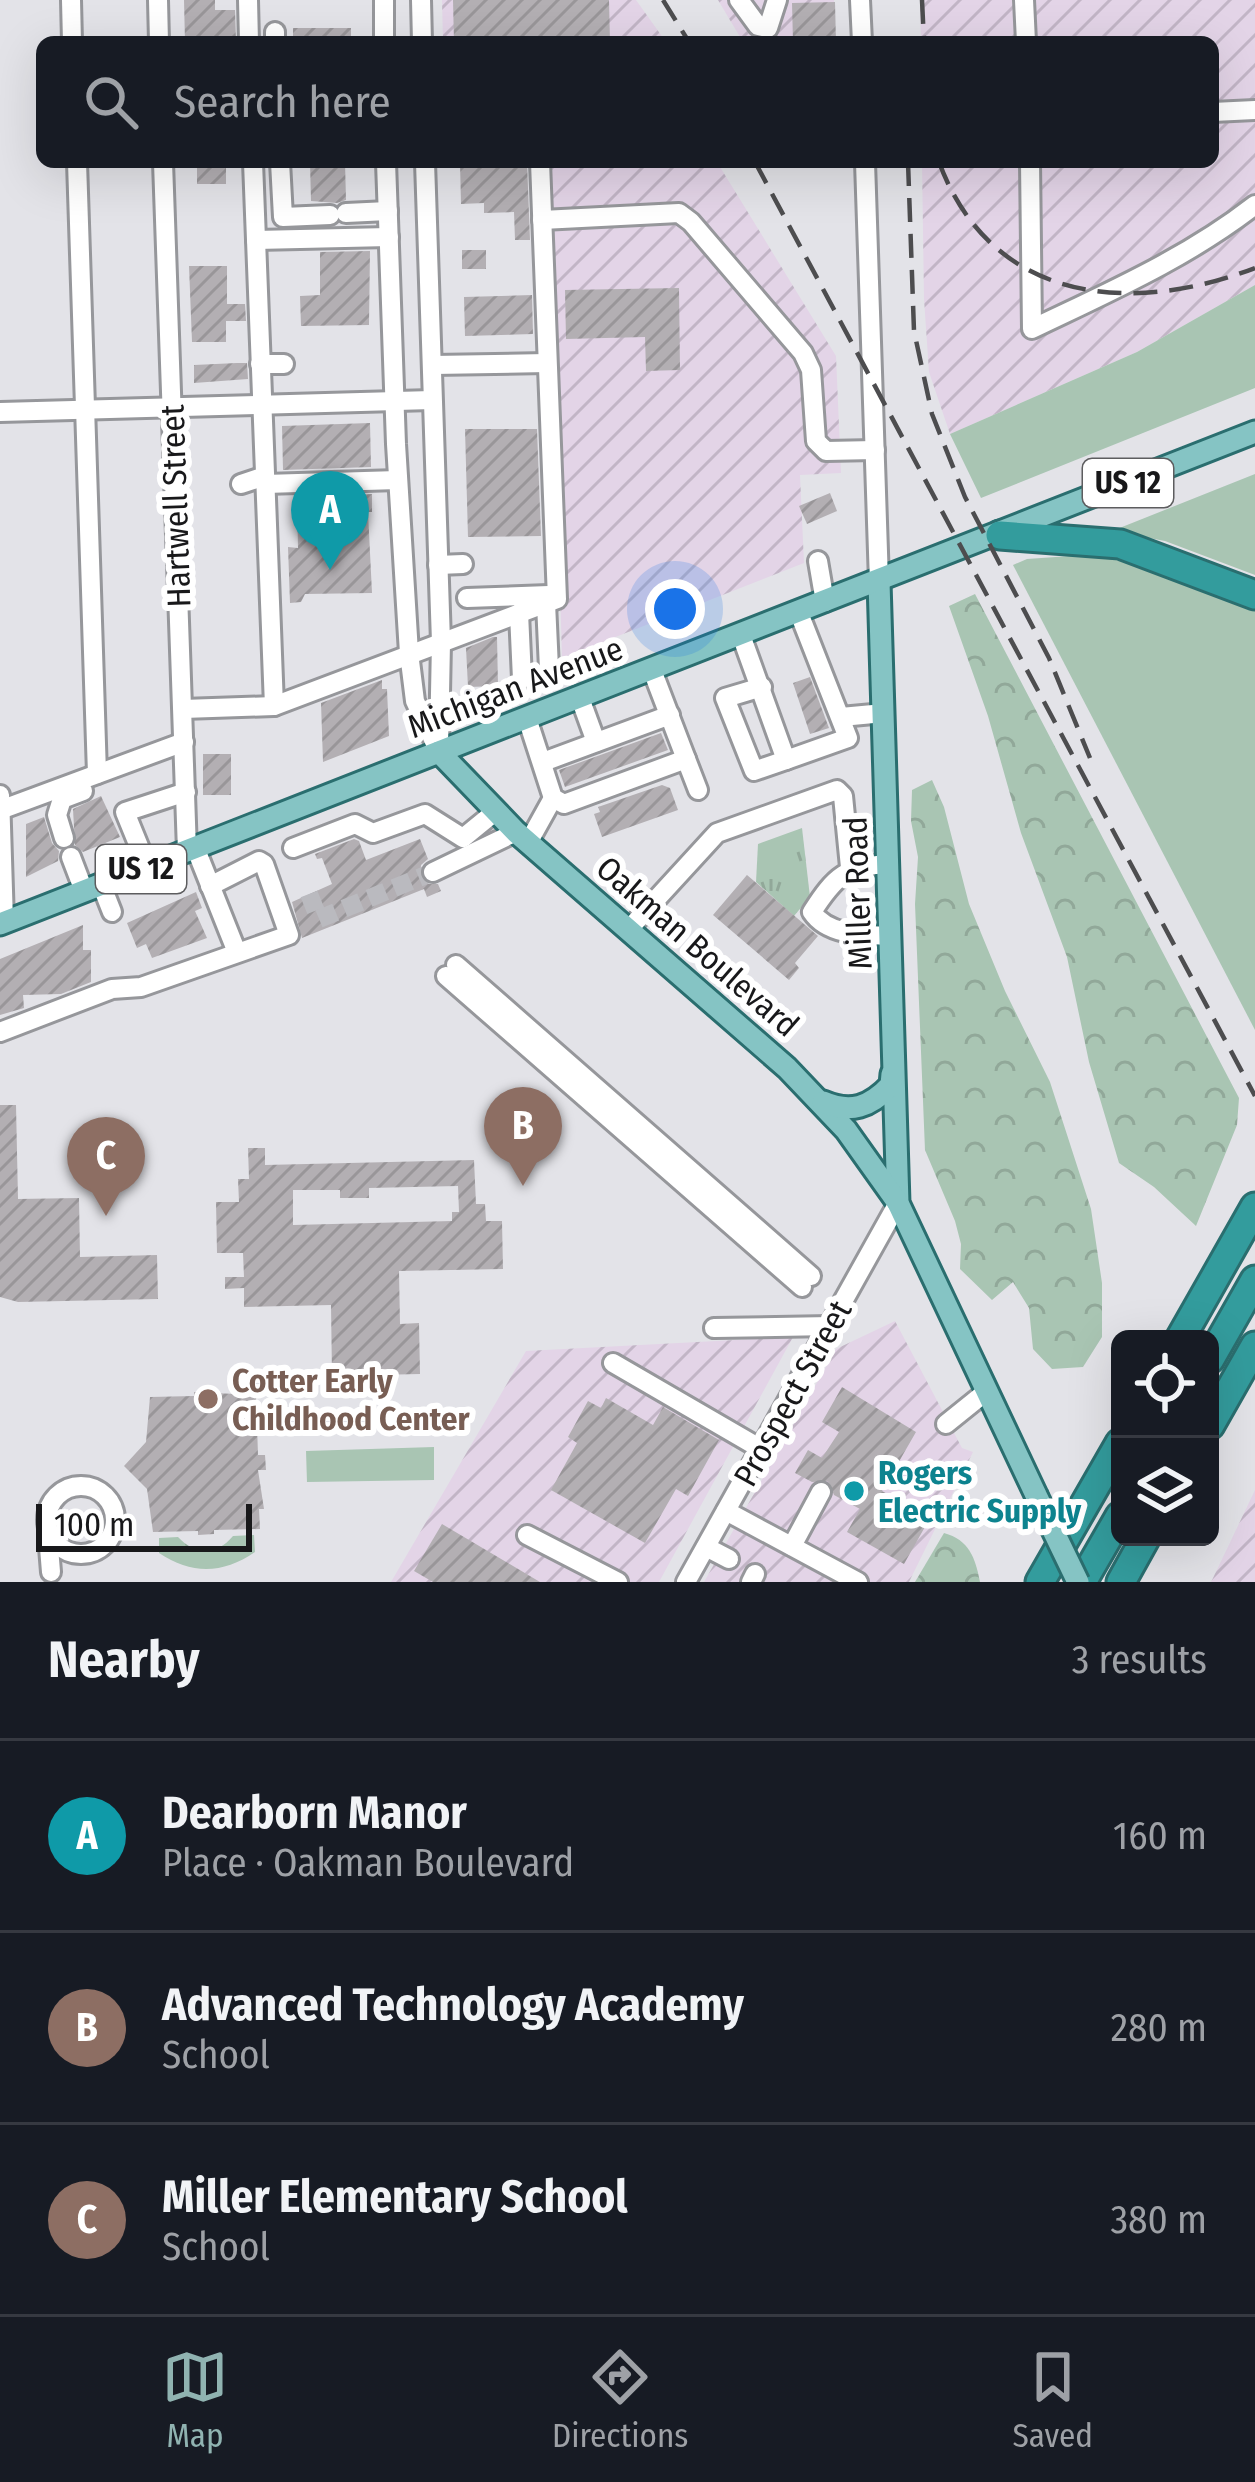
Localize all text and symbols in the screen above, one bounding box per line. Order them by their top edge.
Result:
search box [36,36,1219,168]
icon: search [78,69,144,135]
text: Search here [174,75,391,129]
street label: Hartwell Street [152,404,200,608]
road number: US 12 [1083,459,1173,507]
pin: A [291,471,369,570]
your location [645,579,705,639]
street label: Michigan Avenue [402,629,628,747]
street label: Miller Road [835,816,881,970]
road number: US 12 [96,845,186,893]
street label: Oakman Boulevard [588,848,807,1045]
pin: B [484,1087,562,1186]
pin: C [67,1117,145,1216]
street label: Prospect Street [725,1293,860,1493]
map controls [1111,1330,1219,1546]
button: locate [1111,1330,1219,1438]
place label: Cotter Early Childhood Center [232,1361,470,1439]
marker: Cotter Early Childhood Center [195,1386,221,1412]
button: layers [1111,1438,1219,1546]
place label: Rogers Electric Supply [878,1453,1082,1531]
marker: Rogers Electric Supply [841,1478,867,1504]
scale bar [36,1498,252,1551]
text: 100 m [54,1505,134,1545]
text: Nearby [48,1629,200,1691]
text: 3 results [1072,1637,1207,1683]
text: Dearborn Manor [162,1786,467,1840]
text: A [76,1813,98,1859]
text: 160 m [1113,1813,1207,1859]
text: Place · Oakman Boulevard [162,1840,574,1886]
text: Advanced Technology Academy [162,1978,744,2032]
text: B [76,2005,98,2051]
text: 280 m [1111,2005,1207,2051]
text: School [162,2032,270,2078]
text: Miller Elementary School [162,2170,627,2224]
text: C [77,2197,97,2243]
text: 380 m [1110,2197,1207,2243]
text: School [162,2224,270,2270]
tab: Map [162,2344,228,2456]
tab: Directions [552,2344,688,2456]
tab: Saved [1012,2344,1093,2456]

